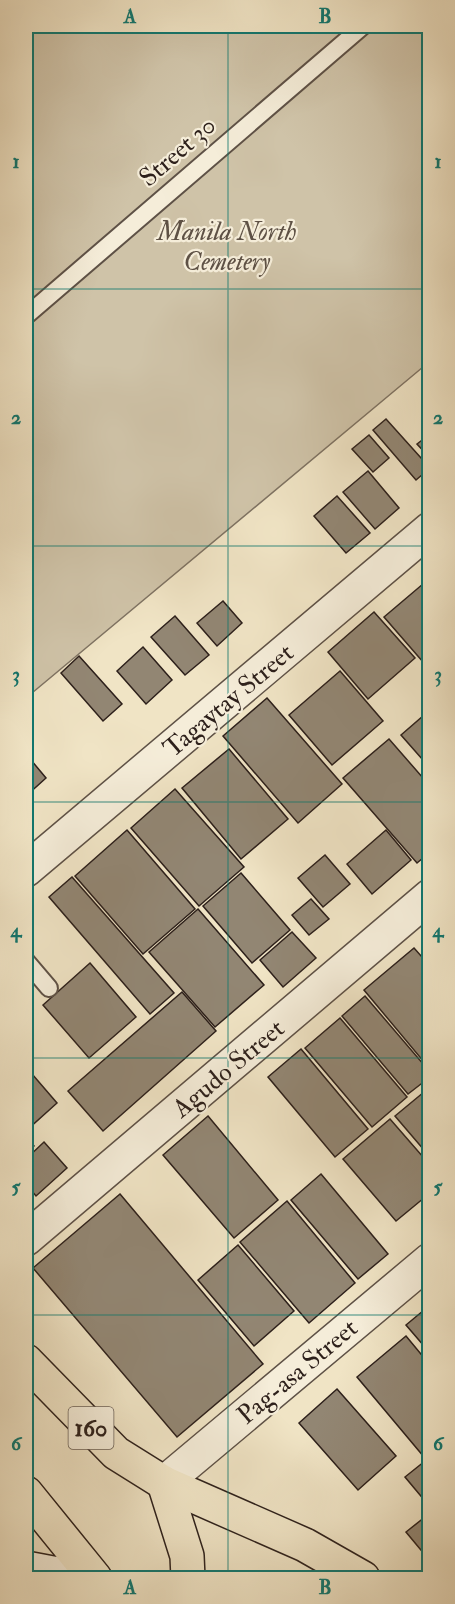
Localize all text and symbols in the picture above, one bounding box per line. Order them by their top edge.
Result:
text: A [123,4,137,29]
text: B [318,4,332,29]
street label: Street 30 [133,110,223,194]
text: 1 [12,149,20,174]
text: 1 [434,149,442,174]
park label: Manila North Cemetery [155,216,297,278]
text: 2 [11,405,21,430]
text: 2 [433,405,443,430]
street label: Tagaytay Street [157,637,300,765]
text: 3 [12,662,20,687]
text: 3 [434,662,442,687]
text: 4 [10,918,23,943]
text: 4 [432,918,445,943]
street label: Agudo Street [165,1013,291,1126]
text: 5 [12,1174,22,1199]
text: 5 [434,1174,444,1199]
street label: Pag-asa Street [231,1312,364,1431]
road number: 160 [68,1407,113,1449]
text: 6 [11,1431,23,1456]
text: 6 [433,1431,445,1456]
text: A [123,1575,137,1600]
text: B [318,1575,332,1600]

